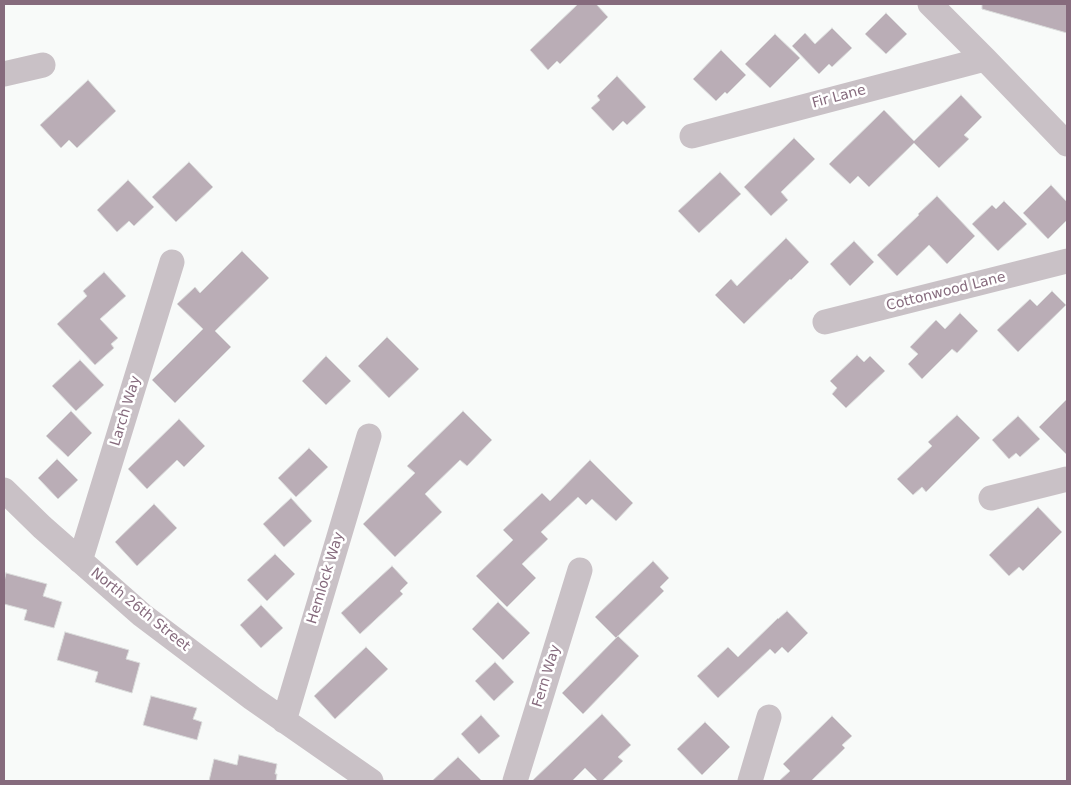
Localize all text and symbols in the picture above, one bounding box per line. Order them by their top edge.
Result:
street label: Fir Lane [810,82,868,112]
street label: Cottonwood Lane [885,269,1007,315]
street label: Larch Way [107,374,145,448]
street label: Hemlock Way [304,530,348,626]
street label: North 26th Street [87,565,193,655]
street label: Fern Way [530,643,564,709]

